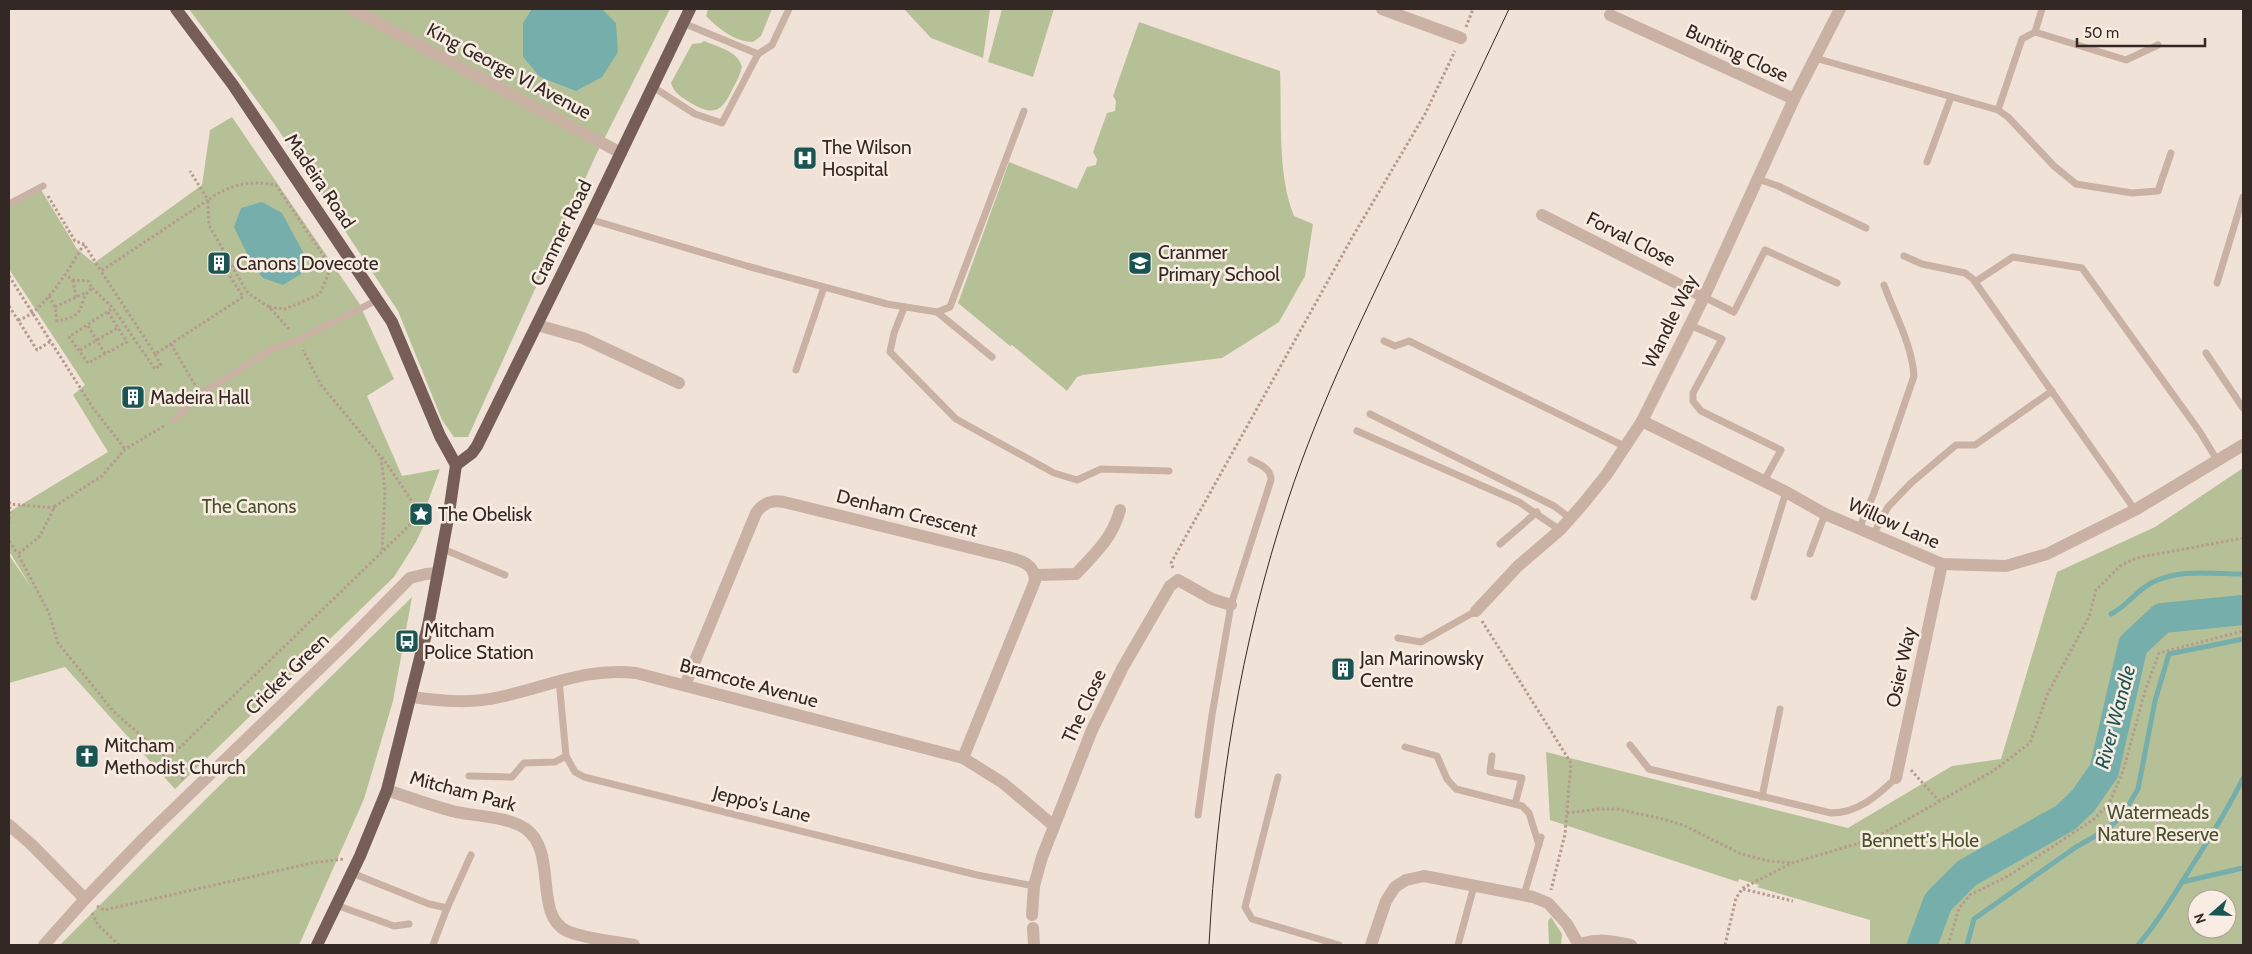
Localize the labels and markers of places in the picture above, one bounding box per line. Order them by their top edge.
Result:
place label: The Wilson Hospital [822,136,912,181]
hospital icon: The Wilson Hospital [792,145,818,171]
place label: Cranmer Primary School [1158,241,1280,286]
building icon: Canons Dovecote [206,250,232,276]
school or university icon: Cranmer Primary School [1127,250,1153,276]
place label: Canons Dovecote [236,252,379,275]
building icon: Madeira Hall [120,384,146,410]
place label: Madeira Hall [150,386,250,409]
place icon: The Obelisk [408,501,434,527]
place label: The Obelisk [438,503,532,526]
place label: Mitcham Police Station [424,619,534,664]
bus stop icon: Mitcham Police Station [394,628,420,654]
place label: Jan Marinowsky Centre [1359,647,1484,692]
building icon: Jan Marinowsky Centre [1330,656,1356,682]
place label: Mitcham Methodist Church [104,734,246,779]
church icon: Mitcham Methodist Church [74,743,100,769]

